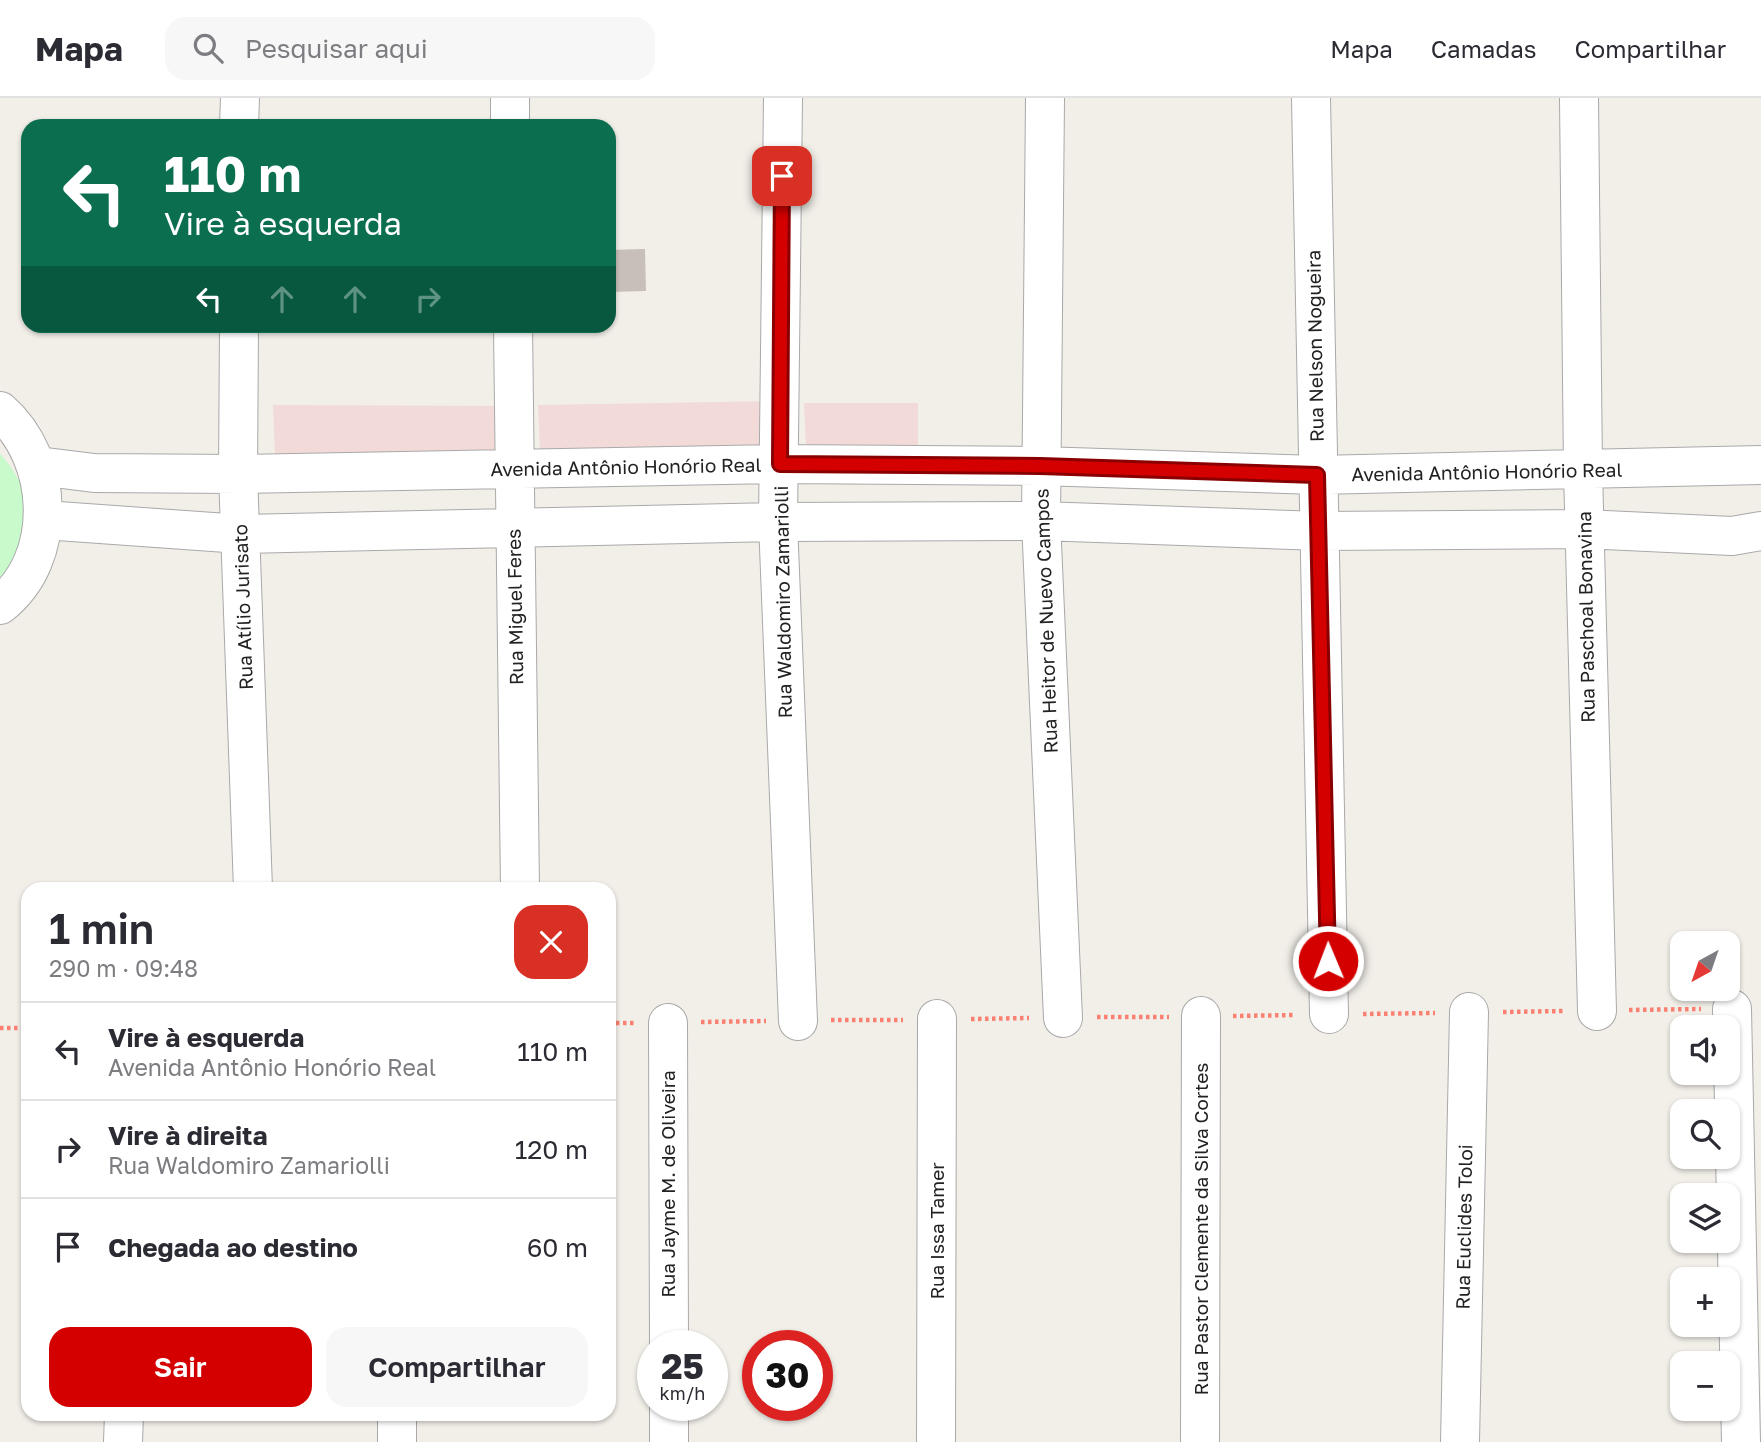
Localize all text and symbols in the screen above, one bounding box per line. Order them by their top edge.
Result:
search box [165,17,655,80]
text: Mapa [35,29,123,68]
icon: search [189,29,227,67]
text: Pesquisar aqui [245,33,428,64]
text: Mapa [1330,34,1393,63]
text: Camadas [1431,34,1536,63]
text: Compartilhar [1574,34,1726,63]
text: 110 m [164,144,301,203]
pin [752,146,812,206]
icon: left [49,147,140,238]
icon: arrive [763,157,801,195]
text: Vire à esquerda [164,204,402,242]
street label: Rua Nelson Nogueira [1301,250,1328,442]
icon: left [190,280,228,318]
icon: ahead [263,280,301,318]
icon: ahead [336,280,374,318]
icon: right [409,280,447,318]
street label: Avenida Antônio Honório Real [490,453,762,480]
street label: Avenida Antônio Honório Real [1351,458,1623,485]
street label: Rua Waldomiro Zamariolli [769,485,796,719]
street label: Rua Heitor de Nuevo Campos [1029,488,1062,754]
street label: Rua Paschoal Bonavina [1572,511,1599,723]
street label: Rua Atílio Jurisato [228,524,257,690]
street label: Rua Miguel Feres [502,529,527,685]
text: 1 min [49,903,154,953]
button: close [514,905,588,979]
position arrow [1291,924,1365,998]
north arrow [1670,931,1740,1001]
map controls [1670,931,1740,1421]
text: 290 m · 09:48 [49,954,198,982]
button: sound [1670,1015,1740,1085]
text: Vire à esquerda [108,1022,304,1053]
icon: left [49,1032,87,1070]
text: 110 m [517,1036,588,1067]
text: Avenida Antônio Honório Real [108,1053,436,1081]
street label: Rua Pastor Clemente da Silva Cortes [1189,1063,1212,1395]
street label: Rua Jayme M. de Oliveira [656,1070,679,1298]
button: search [1670,1099,1740,1169]
text: Vire à direita [108,1120,268,1151]
icon: right [49,1130,87,1168]
text: 120 m [515,1134,588,1165]
street label: Rua Euclides Toloi [1451,1144,1476,1310]
text: Rua Waldomiro Zamariolli [108,1151,390,1179]
street label: Rua Issa Tamer [925,1162,948,1300]
button: layers [1670,1183,1740,1253]
icon: arrive [49,1228,87,1266]
text: Chegada ao destino [108,1232,358,1263]
text: 60 m [527,1232,588,1263]
button: + [1670,1267,1740,1337]
button: Sair [49,1327,312,1407]
button: Compartilhar [326,1327,588,1407]
speed limit sign: 30 [742,1330,833,1421]
text: 25 [661,1345,704,1387]
button: − [1670,1351,1740,1421]
text: km/h [660,1382,705,1404]

